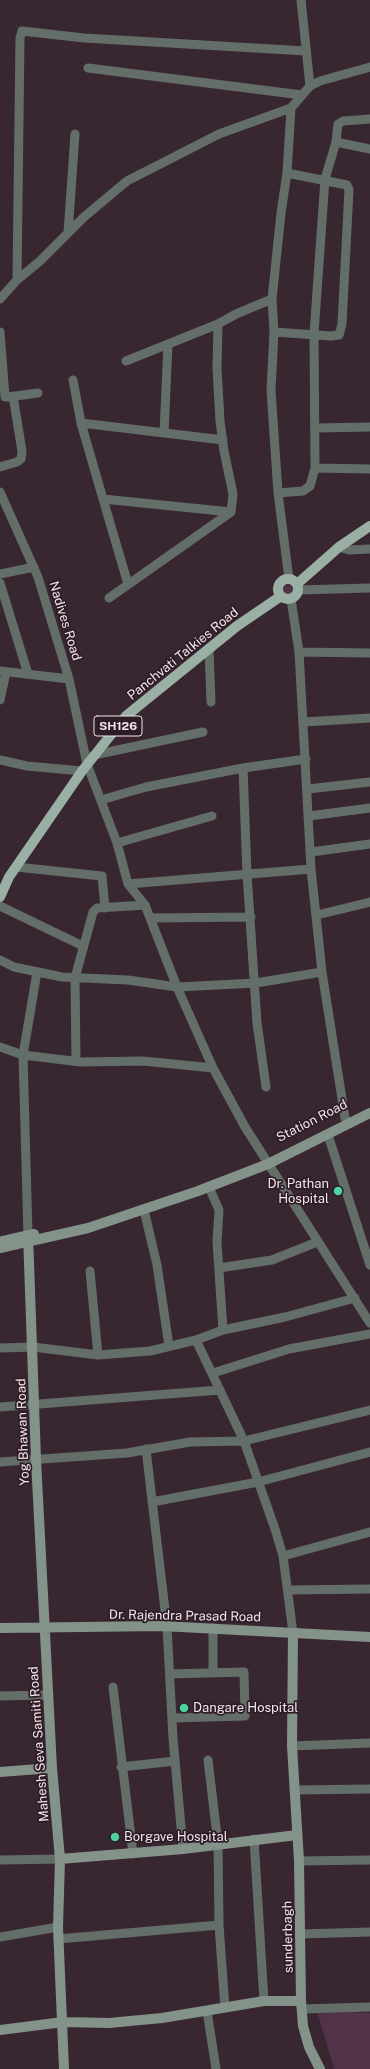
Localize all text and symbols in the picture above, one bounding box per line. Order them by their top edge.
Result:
street label: Nadives Road [46,579,84,663]
street label: Panchvati Talkies Road [124,604,242,704]
road number: SH126 [94,716,142,736]
street label: Station Road [274,1096,350,1146]
place label: Dr. Pathan Hospital [267,1176,329,1207]
marker: Dr. Pathan Hospital [332,1185,344,1197]
street label: Yog Bhawan Road [13,1378,33,1486]
street label: Dr. Rajendra Prasad Road [109,1607,261,1625]
street label: Mahesh Seva Samiti Road [26,1666,52,1822]
place label: Dangare Hospital [193,1700,298,1716]
marker: Dangare Hospital [178,1702,190,1714]
place label: Borgave Hospital [124,1829,228,1845]
marker: Borgave Hospital [109,1831,121,1843]
street label: sunderbagh [280,1901,296,1973]

